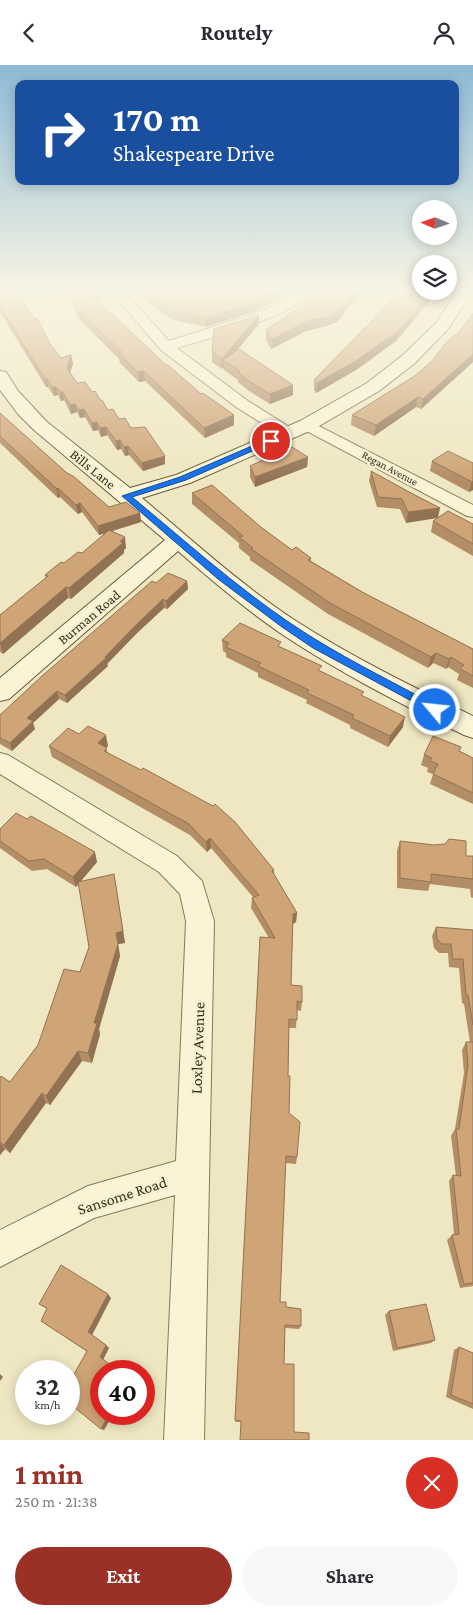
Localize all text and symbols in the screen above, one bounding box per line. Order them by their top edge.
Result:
icon: back [15,19,43,47]
icon: person [430,19,458,47]
text: Routely [201,20,273,45]
icon: right [30,100,95,165]
text: 170 m [113,100,200,139]
text: Shakespeare Drive [113,141,274,166]
north arrow [412,200,458,245]
map controls [412,200,457,300]
button: layers [412,255,457,300]
pin [250,420,292,462]
icon: arrive [257,427,285,455]
street label: Bills Lane [67,446,119,492]
street label: Regan Avenue [360,448,420,489]
street label: Burman Road [55,586,124,648]
position arrow [408,683,460,735]
street label: Loxley Avenue [187,1002,209,1094]
street label: Sansome Road [75,1173,170,1218]
speed limit sign: 40 [90,1360,155,1425]
text: 32 [35,1373,60,1400]
text: km/h [35,1398,60,1412]
text: 1 min [15,1457,83,1490]
button: close [406,1457,458,1509]
text: 250 m · 21:38 [15,1493,98,1510]
button: Exit [15,1547,232,1605]
button: Share [242,1547,458,1605]

